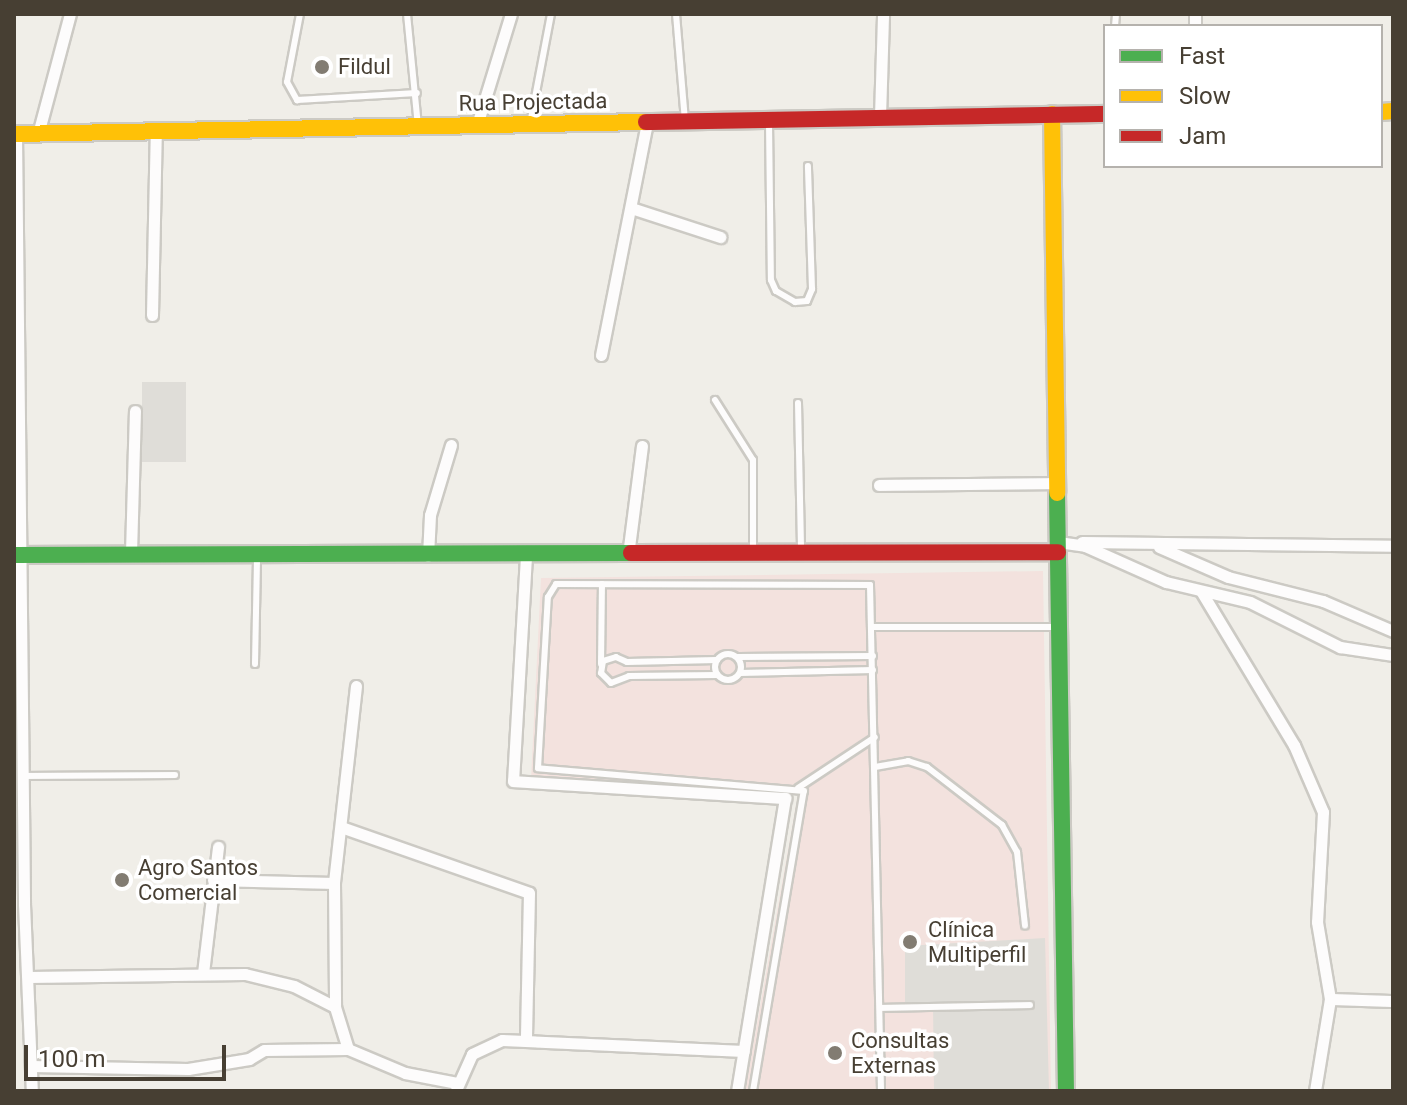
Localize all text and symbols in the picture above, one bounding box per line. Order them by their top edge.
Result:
legend [1103,24,1383,168]
text: Fast [1179,42,1225,70]
place label: Fildul [338,54,391,80]
marker: Fildul [313,58,331,76]
text: Slow [1179,82,1231,110]
street label: Rua Projectada [458,88,608,116]
text: Jam [1179,122,1226,150]
place label: Agro Santos Comercial [138,854,258,906]
marker: Agro Santos Comercial [113,871,131,889]
place label: Clínica Multiperfil [928,916,1026,968]
marker: Clínica Multiperfil [899,931,921,953]
place label: Consultas Externas [851,1027,949,1078]
scale bar [28,1029,230,1079]
marker: Consultas Externas [826,1044,844,1062]
text: 100 m [38,1045,105,1073]

